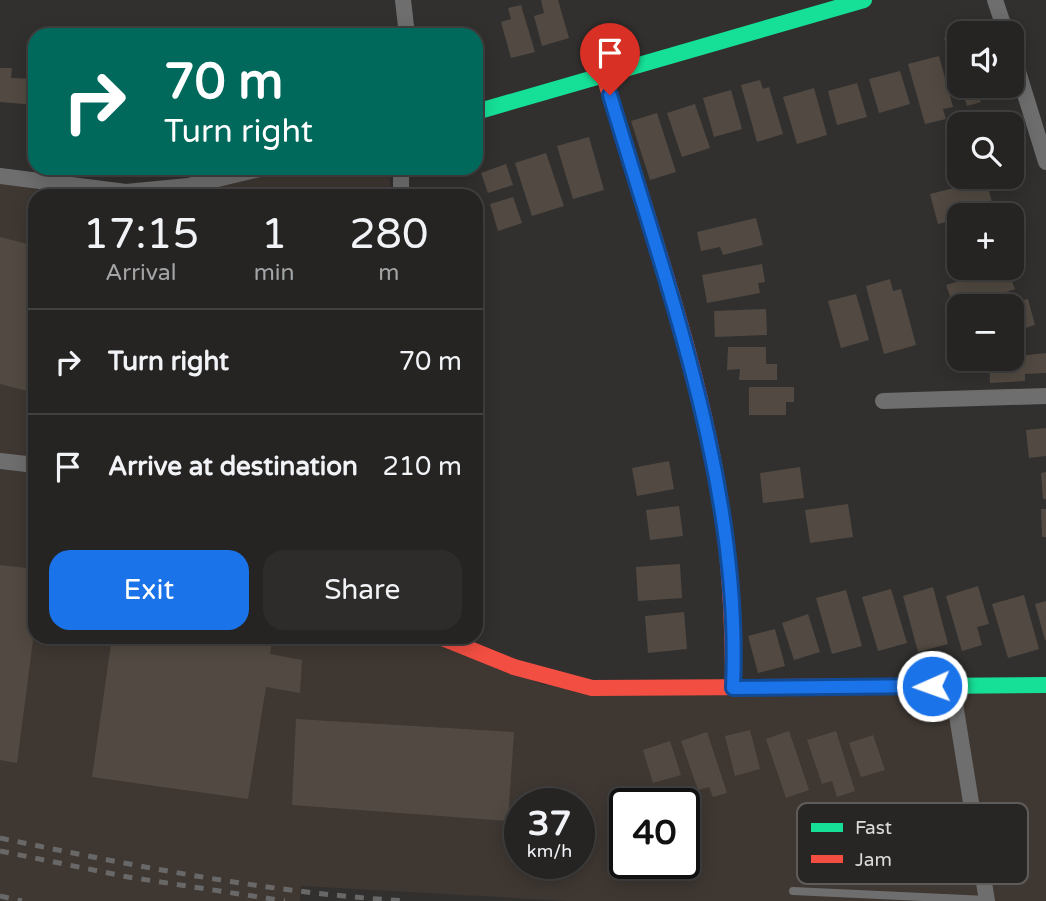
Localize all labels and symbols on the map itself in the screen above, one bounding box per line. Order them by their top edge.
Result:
pin [580,23,640,95]
position arrow [895,649,969,723]
speed limit sign: 40 [609,788,700,879]
legend [797,803,1028,884]
text: Fast [855,817,892,839]
text: Jam [855,849,892,871]

